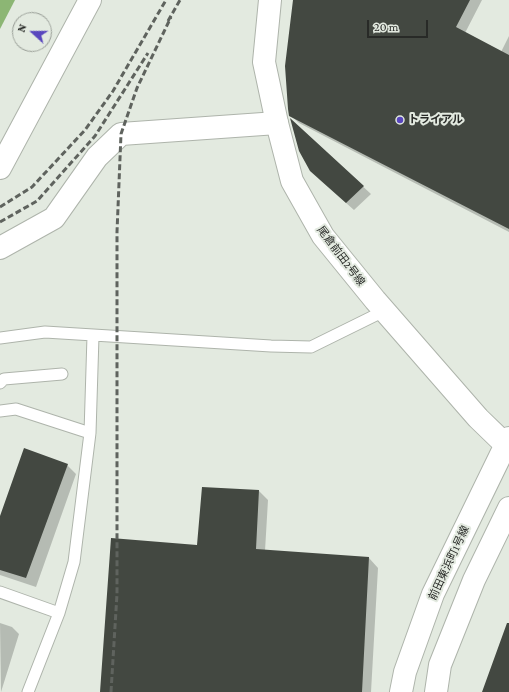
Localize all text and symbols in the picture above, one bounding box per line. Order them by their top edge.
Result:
north arrow [12,12,52,52]
scale bar [369,12,430,38]
text: 20 m [374,20,398,34]
text: N [15,22,29,34]
place label: トライアル [408,113,463,127]
marker: トライアル [395,115,405,125]
street label: 尾倉前田2号線 [314,224,368,288]
street label: 前田東浜町1号線 [426,524,472,602]

